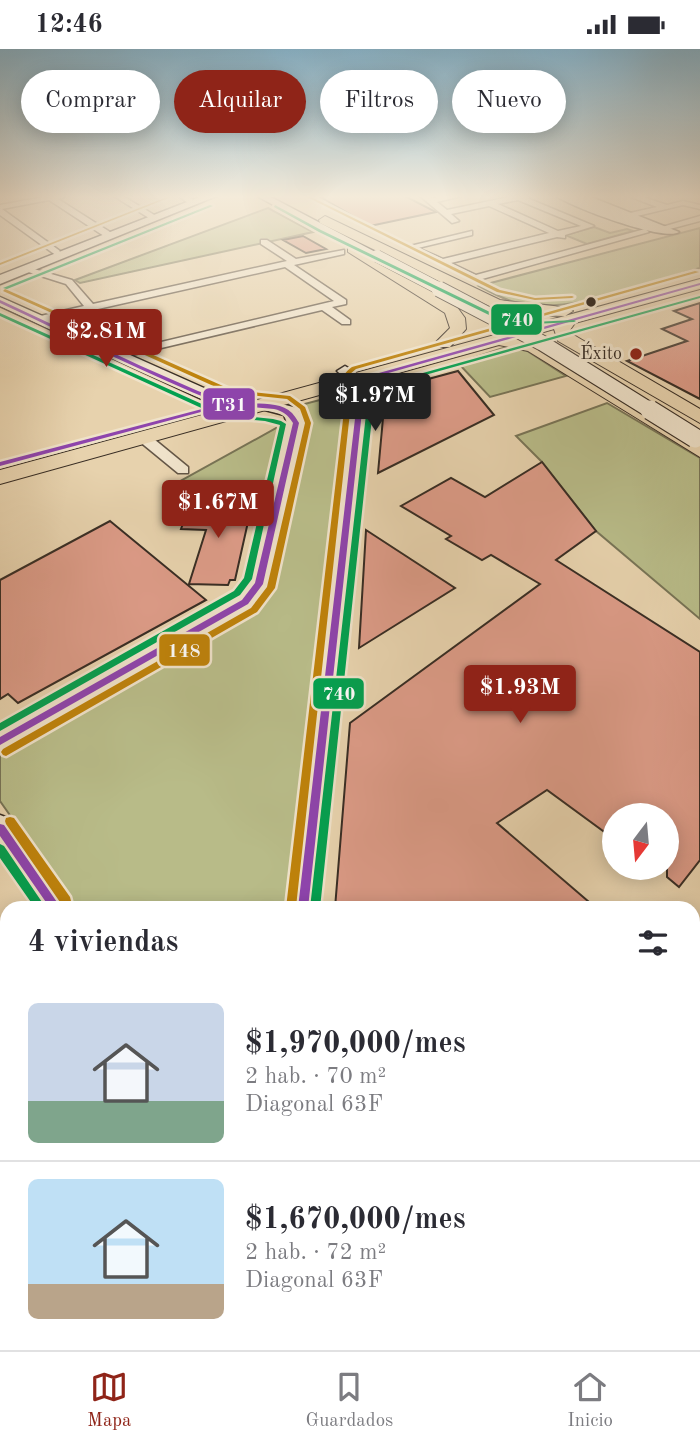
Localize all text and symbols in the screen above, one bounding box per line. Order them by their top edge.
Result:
text: 12:46 [35,12,103,38]
chip: Comprar [21,70,160,133]
chip: Alquilar [174,70,306,133]
chip: Filtros [320,70,438,133]
chip: Nuevo [452,70,566,133]
unlabelled marker [584,295,598,309]
line badge: 740 [490,303,543,336]
pin: $2.81M [49,309,163,369]
text: 740 [500,312,534,331]
text: $2.81M [66,320,146,343]
place label: Éxito [580,341,622,363]
marker: Éxito [628,346,644,362]
pin: $1.97M [318,373,432,433]
text: $1.97M [335,384,415,407]
line badge: T31 [202,387,256,421]
text: T31 [211,397,247,416]
pin: $1.67M [161,481,275,540]
text: $1.67M [178,491,258,514]
line badge: 148 [158,633,211,667]
text: 148 [167,643,201,662]
pin: $1.93M [463,665,577,725]
text: $1.93M [480,676,560,699]
line badge: 740 [312,677,365,710]
text: 740 [322,686,356,705]
north arrow [602,803,679,880]
map controls [602,803,679,880]
icon: filters [634,924,672,962]
text: 4 viviendas [28,928,178,958]
text: $1,970,000/mes [245,1029,466,1059]
icon: home [84,1031,168,1115]
text: 2 hab. · 70 m² [245,1065,386,1088]
text: Diagonal 63F [245,1093,383,1116]
text: $1,670,000/mes [245,1205,466,1235]
icon: home [84,1207,168,1291]
text: 2 hab. · 72 m² [245,1241,386,1264]
text: Diagonal 63F [245,1269,383,1292]
tab: Mapa [87,1368,132,1433]
tab: Guardados [305,1368,393,1433]
tab: Inicio [567,1368,613,1433]

